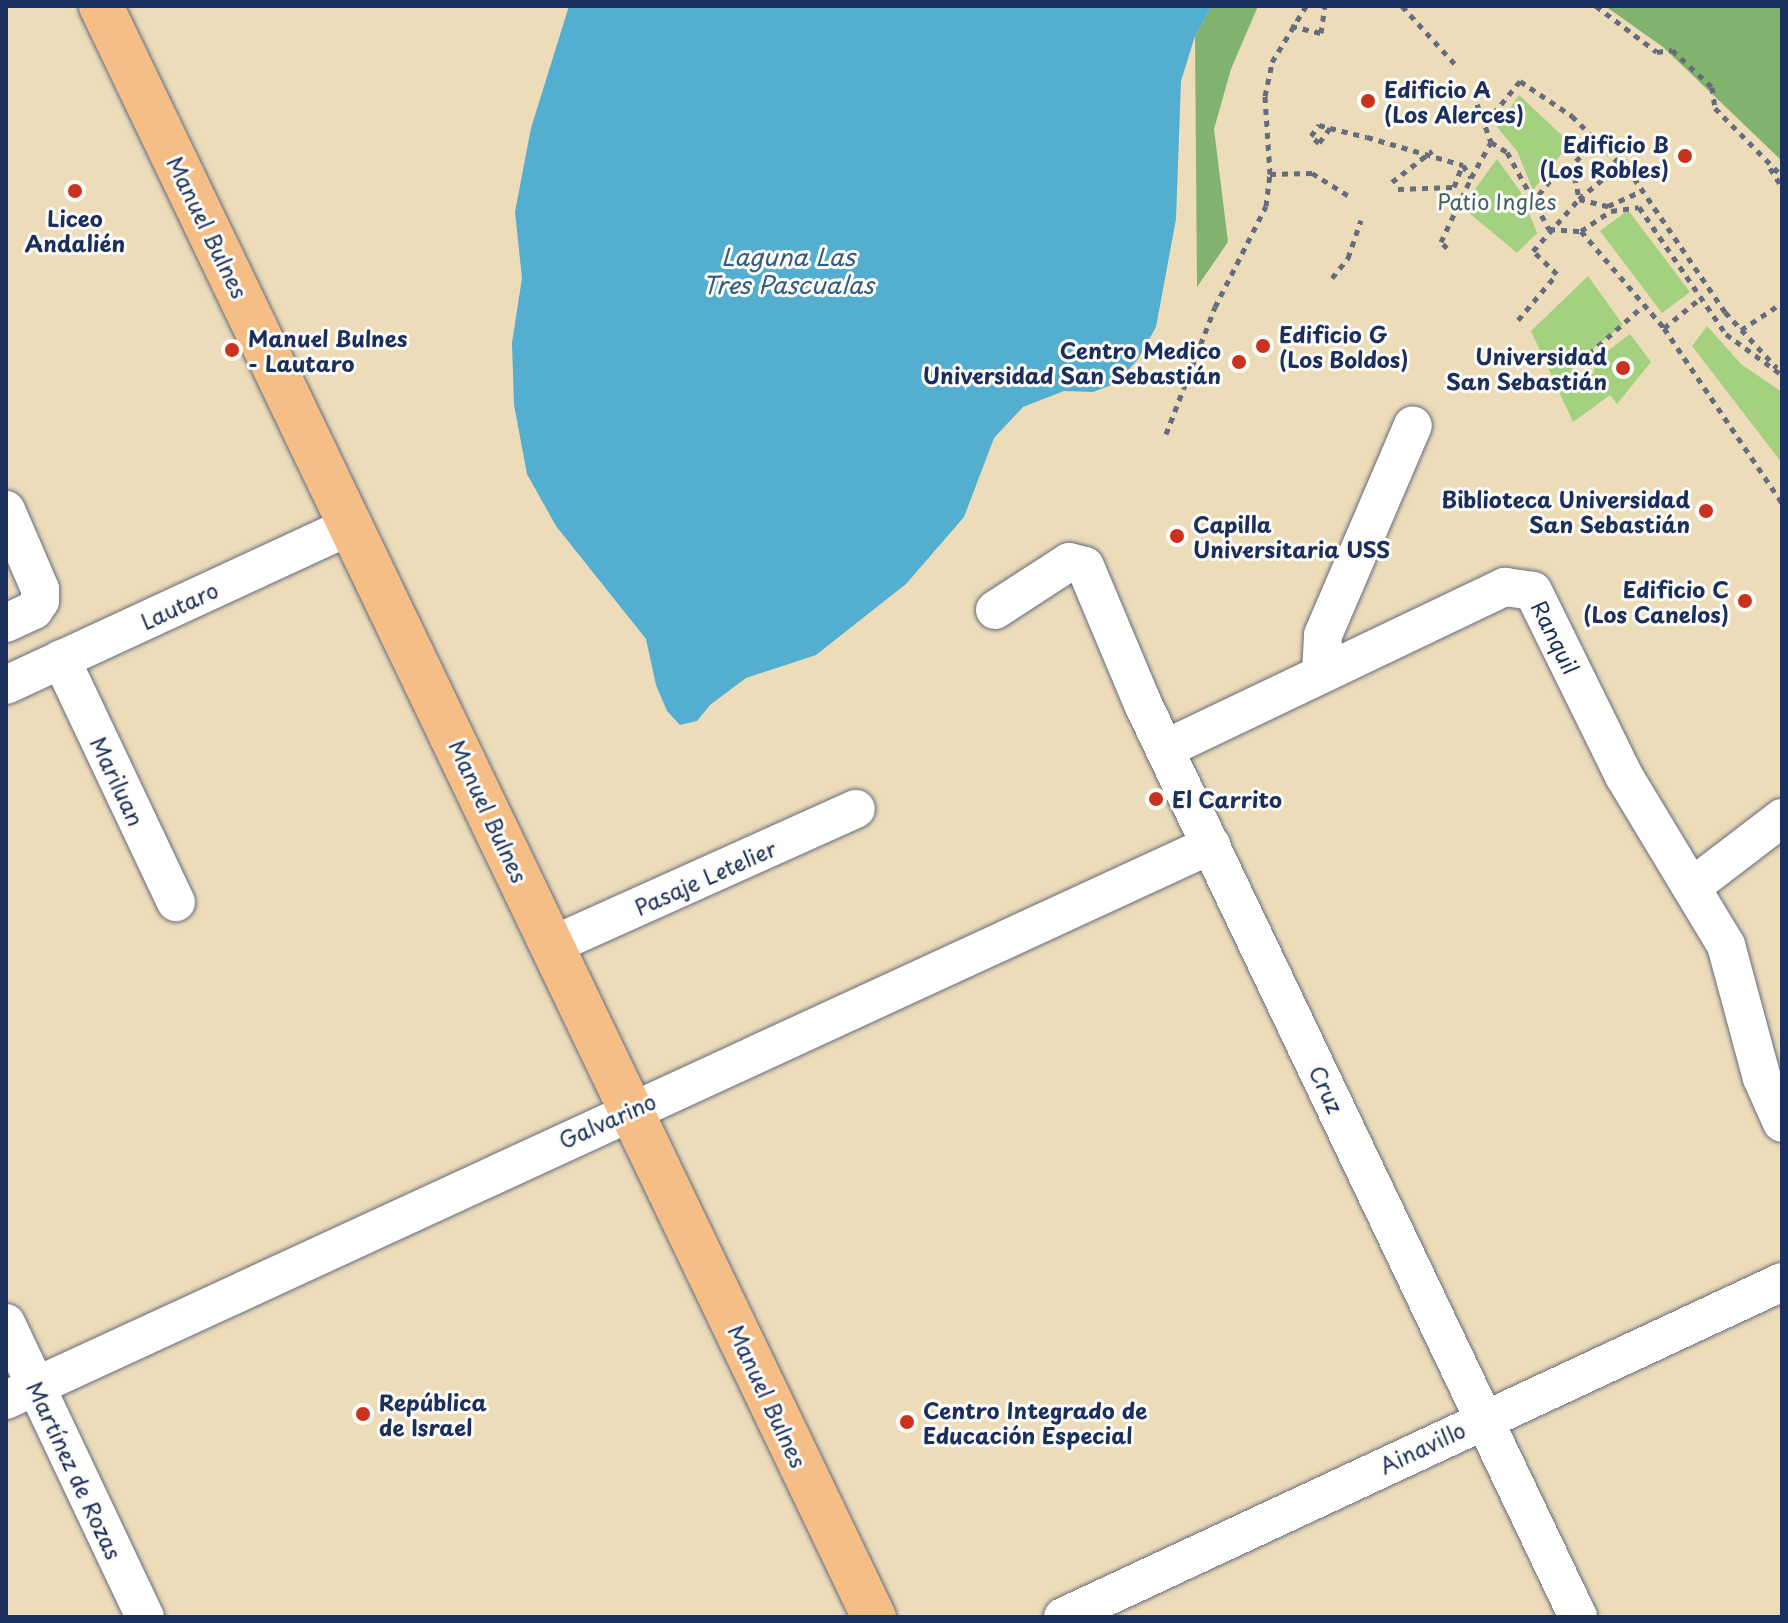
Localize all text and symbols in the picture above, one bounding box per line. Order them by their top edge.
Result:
place label: Edificio A (Los Alerces) [1384,75,1525,126]
marker: Edificio A (Los Alerces) [1359,92,1377,110]
place label: Edificio B (Los Robles) [1538,130,1669,182]
marker: Edificio B (Los Robles) [1676,147,1694,165]
street label: Manuel Bulnes [162,151,254,303]
marker: Liceo Andalién [66,182,84,200]
park label: Patio Ingles [1437,188,1557,214]
place label: Liceo Andalién [25,204,125,256]
water label: Laguna Las Tres Pascualas [703,243,873,299]
place label: Edificio G (Los Boldos) [1279,320,1410,372]
place label: Manuel Bulnes - Lautaro [248,324,409,376]
place label: Centro Medico Universidad San Sebastián [923,336,1221,388]
marker: Edificio G (Los Boldos) [1254,337,1272,355]
marker: Manuel Bulnes - Lautaro [223,341,241,359]
place label: Universidad San Sebastián [1448,342,1607,394]
marker: Centro Medico Universidad San Sebastián [1228,351,1250,373]
marker: Universidad San Sebastián [1614,359,1632,377]
place label: Biblioteca Universidad San Sebastián [1441,485,1690,536]
marker: Biblioteca Universidad San Sebastián [1697,502,1715,520]
place label: Capilla Universitaria USS [1193,510,1391,562]
marker: Capilla Universitaria USS [1168,527,1186,545]
place label: Edificio C (Los Canelos) [1582,575,1729,626]
street label: Lautaro [136,576,222,634]
marker: Edificio C (Los Canelos) [1736,592,1754,610]
street label: Ranquil [1527,596,1585,678]
street label: Mariluan [86,732,150,830]
street label: Manuel Bulnes [444,734,534,888]
place label: El Carrito [1172,786,1283,812]
marker: El Carrito [1147,790,1165,808]
street label: Pasaje Letelier [630,834,780,920]
street label: Cruz [1305,1061,1349,1117]
street label: Galvarino [554,1087,660,1153]
street label: Manuel Bulnes [723,1319,813,1473]
street label: Martínez de Rozas [22,1376,128,1564]
place label: República de Israel [379,1388,487,1440]
place label: Centro Integrado de Educación Especial [923,1396,1147,1448]
marker: República de Israel [354,1405,372,1423]
marker: Centro Integrado de Educación Especial [898,1413,916,1431]
street label: Ainavillo [1375,1416,1469,1478]

